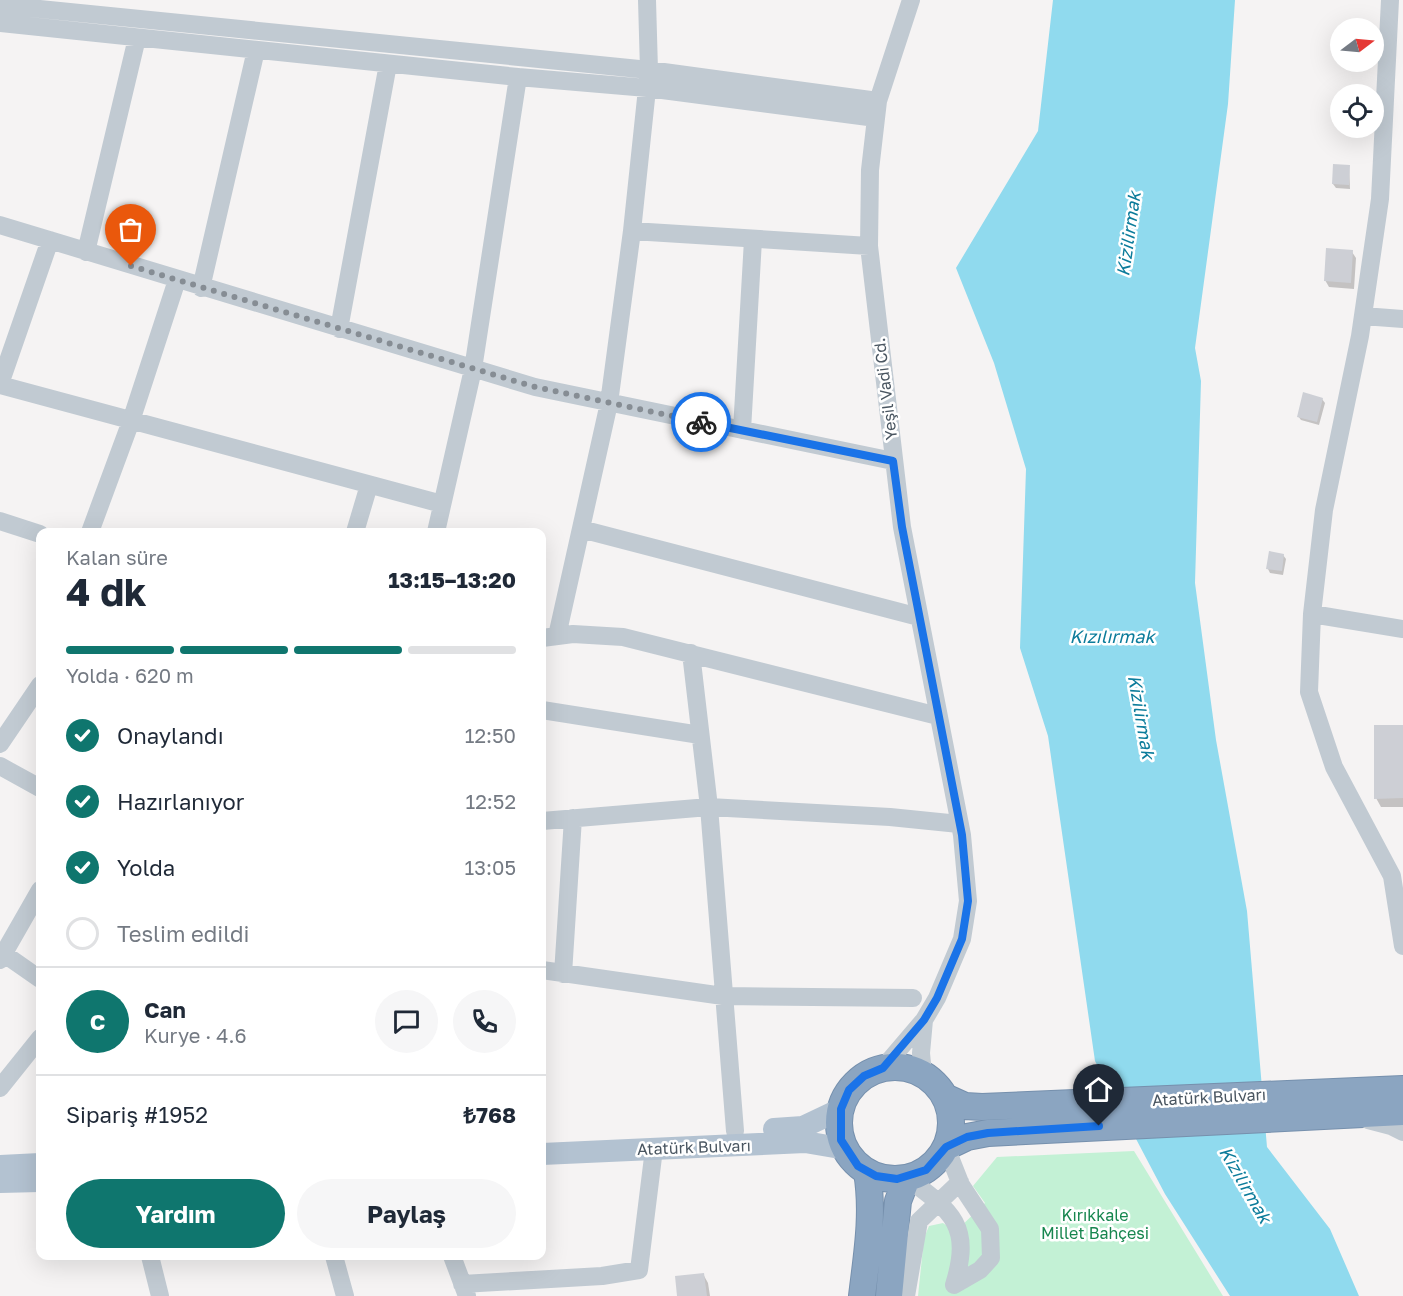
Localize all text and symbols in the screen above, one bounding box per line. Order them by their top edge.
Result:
north arrow [1330,18,1384,72]
map controls [1330,18,1384,138]
button: locate [1330,84,1384,138]
water label: Kizilirmak [1111,188,1145,278]
pin [105,204,156,266]
icon: bag [114,213,147,246]
street label: Yeşil Vadi Cd. [869,337,901,441]
courier [671,392,731,452]
icon: bike [685,406,718,439]
text: Kalan süre [66,545,168,569]
text: 13:15–13:20 [388,566,516,593]
text: 4 dk [66,568,147,615]
water label: Kızılırmak [1069,625,1156,647]
text: Yolda · 620 m [66,663,194,687]
water label: Kizilirmak [1124,673,1161,762]
icon: check [66,719,99,752]
text: Onaylandı [117,722,224,749]
text: 12:50 [465,723,516,747]
icon: check [66,785,99,818]
text: Hazırlanıyor [117,788,244,815]
text: 12:52 [466,789,516,813]
icon: check [66,851,99,884]
text: Yolda [117,854,175,881]
text: 13:05 [465,855,516,879]
text: Teslim edildi [117,920,249,947]
button: chat [375,990,438,1053]
button: phone [453,990,516,1053]
text: Can [144,996,186,1023]
text: C [90,1008,105,1035]
text: Kurye · 4.6 [144,1023,247,1047]
pin [1073,1064,1124,1126]
icon: home [1082,1073,1115,1106]
street label: Atatürk Bulvarı [1152,1084,1266,1110]
text: Sipariş #1952 [66,1101,208,1128]
text: ₺768 [463,1101,516,1128]
street label: Atatürk Bulvarı [637,1135,751,1159]
water label: Kizilirmak [1215,1142,1278,1228]
button: Yardım [66,1179,285,1248]
button: Paylaş [297,1179,516,1248]
park label: Kırıkkale Millet Bahçesi [1041,1205,1149,1243]

